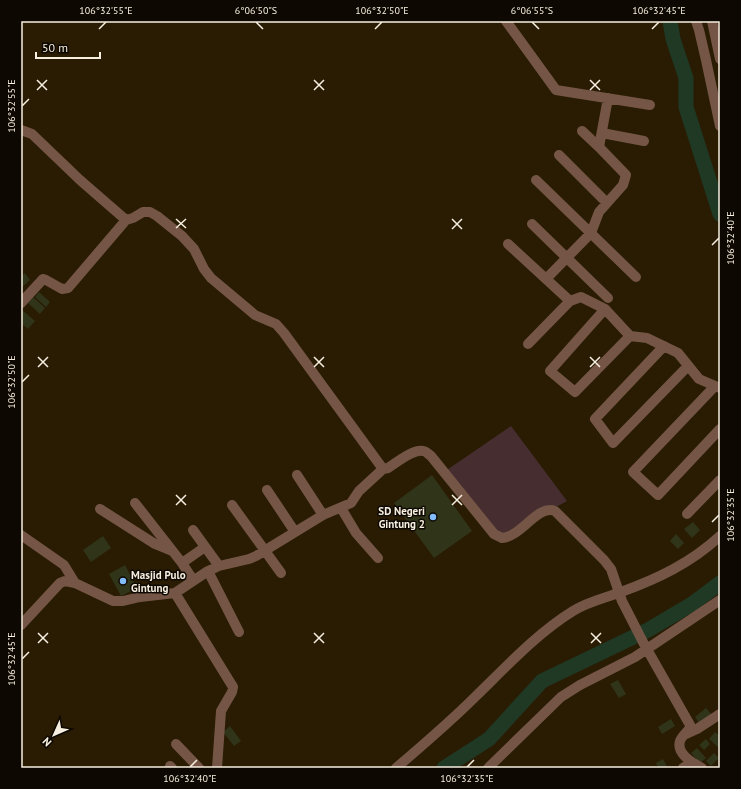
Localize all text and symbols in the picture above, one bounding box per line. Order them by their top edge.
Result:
text: 106°32'55"E [79,4,133,17]
text: 6°06'50"S [235,4,277,17]
text: 106°32'50"E [355,4,409,17]
text: 6°06'55"S [511,4,553,17]
text: 106°32'45"E [632,4,686,17]
scale bar [36,34,100,60]
text: 50 m [42,40,68,55]
text: 106°32'55"E [5,79,18,133]
text: 106°32'40"E [724,211,737,265]
text: 106°32'50"E [5,355,18,409]
text: 106°32'35"E [724,488,737,542]
place label: SD Negeri Gintung 2 [378,504,425,531]
marker: SD Negeri Gintung 2 [428,512,438,522]
place label: Masjid Pulo Gintung [131,568,186,595]
marker: Masjid Pulo Gintung [118,576,128,586]
text: 106°32'45"E [5,632,18,686]
north arrow [34,715,74,755]
text: N [39,735,54,750]
text: 106°32'40"E [163,772,217,785]
text: 106°32'35"E [440,772,494,785]

